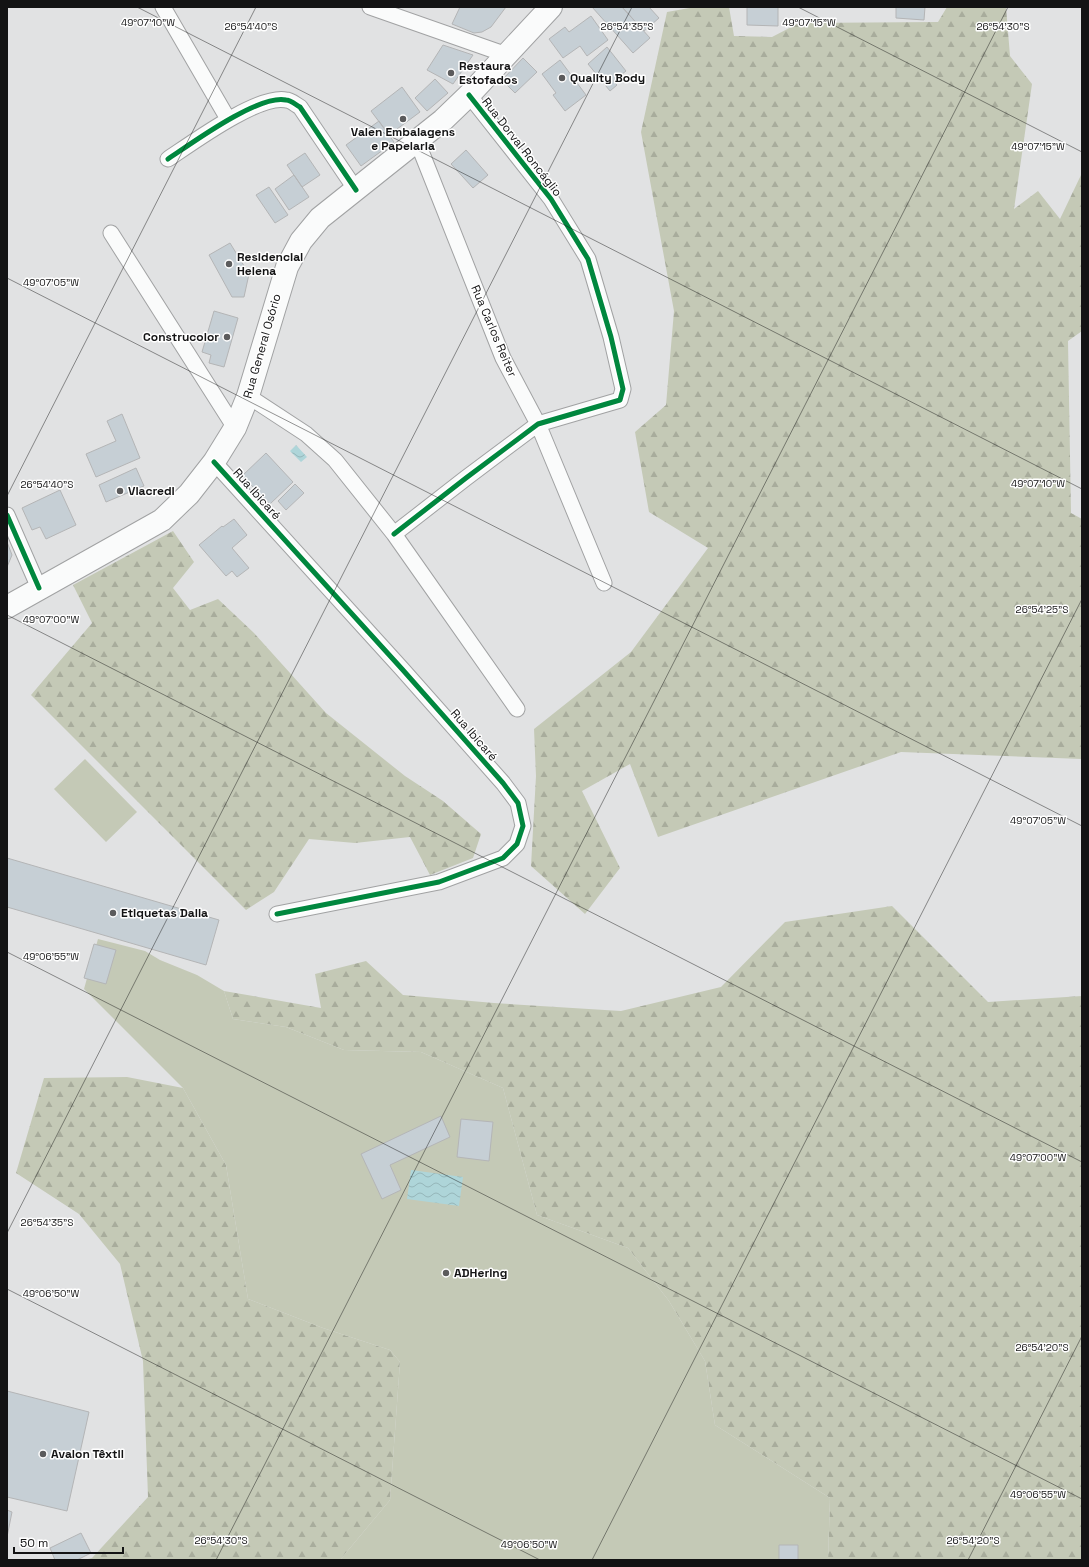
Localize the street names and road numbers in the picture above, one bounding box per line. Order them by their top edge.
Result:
street label: Rua Dorval Roncáglio [478,94,566,200]
street label: Rua Carlos Reiter [467,283,521,380]
street label: Rua General Osório [239,292,285,400]
street label: Rua Ibicaré [230,465,284,523]
street label: Rua Ibicaré [447,706,501,764]

